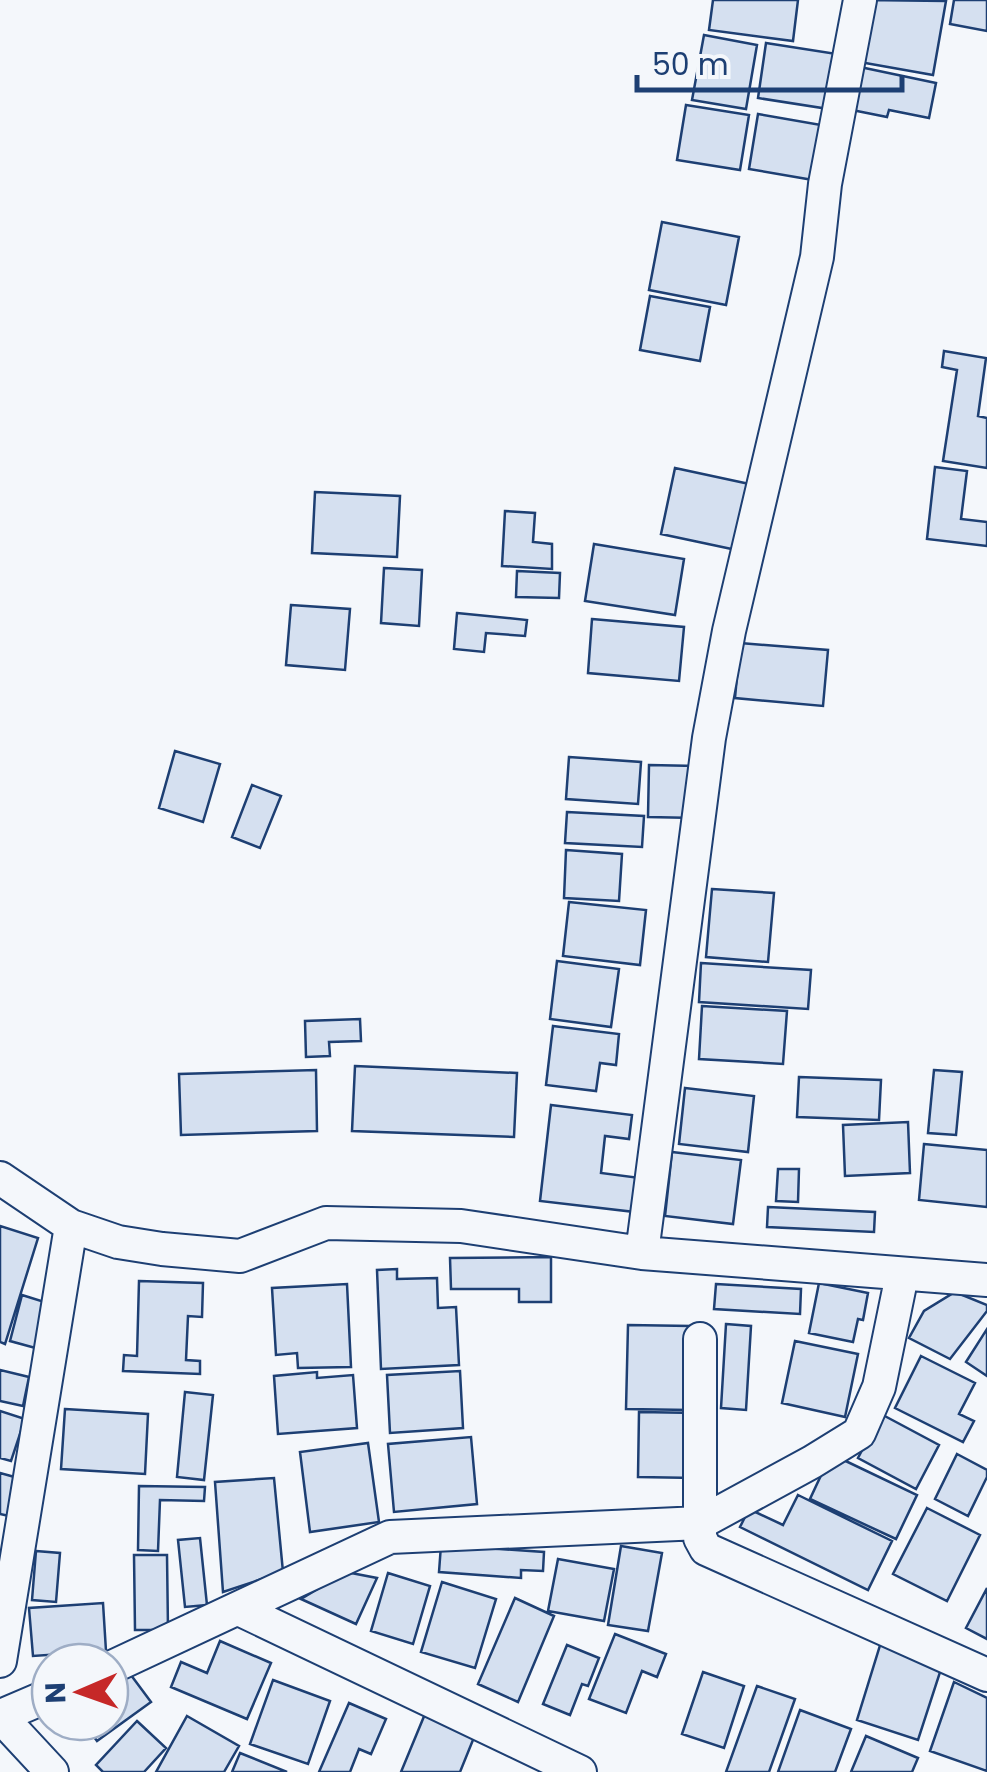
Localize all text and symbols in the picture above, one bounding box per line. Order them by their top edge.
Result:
scale bar [637,30,902,92]
text: 50 m [652,43,729,86]
north arrow [30,1642,130,1742]
text: N [36,1682,75,1704]

